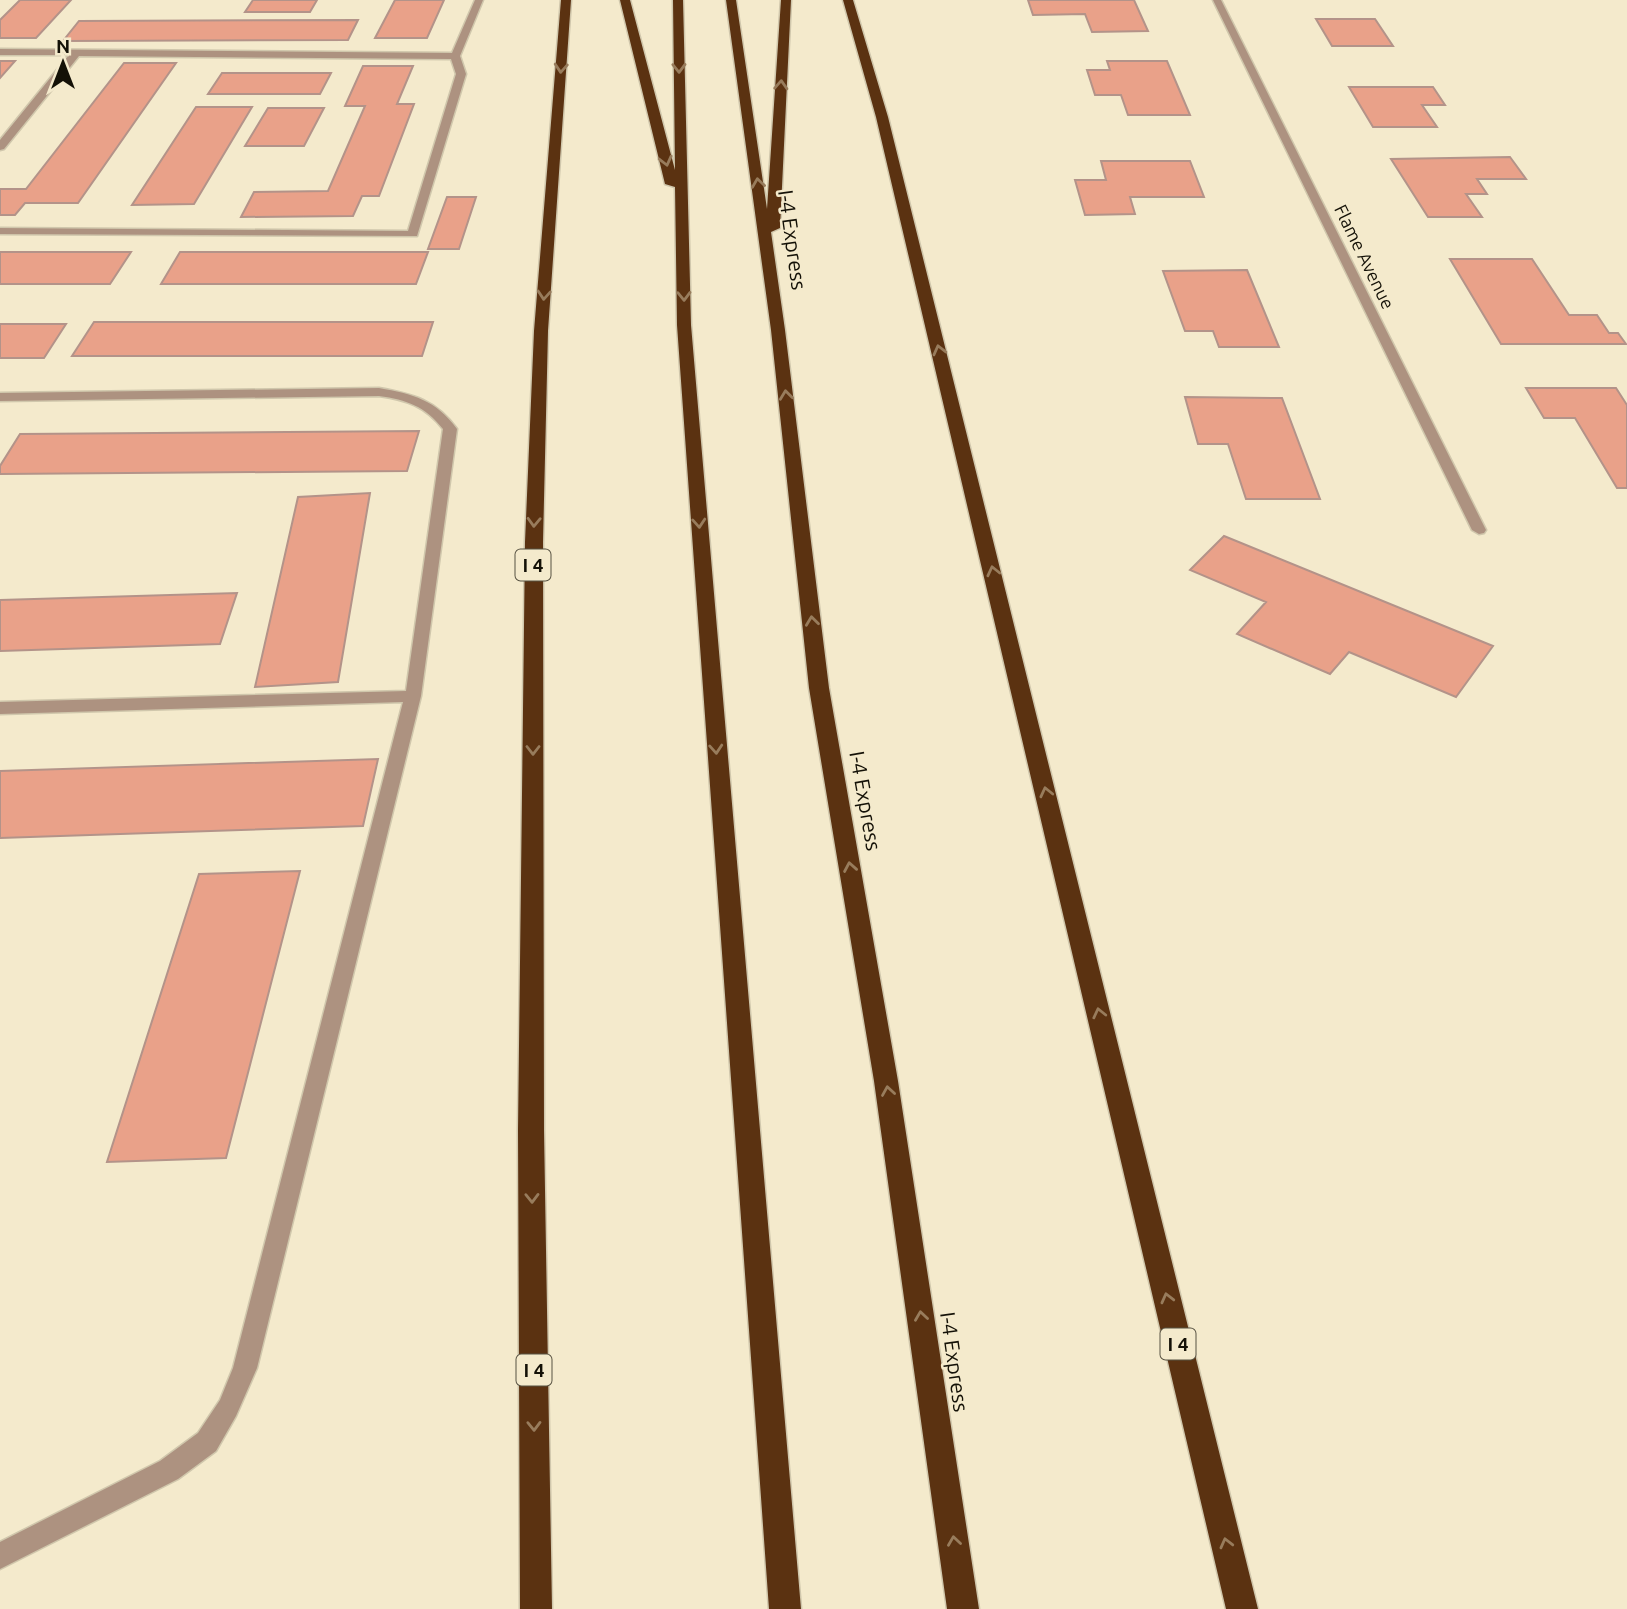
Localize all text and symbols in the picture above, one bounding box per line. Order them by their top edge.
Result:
north arrow [28,28,98,98]
text: N [56,35,70,57]
one-way arrow [554,63,569,74]
one-way arrow [671,63,686,74]
one-way arrow [774,79,789,90]
one-way arrow [658,155,673,167]
one-way arrow [750,178,765,189]
street label: I-4 Express [774,188,812,291]
street label: Flame Avenue [1331,201,1399,312]
one-way arrow [537,290,552,301]
one-way arrow [676,290,691,301]
one-way arrow [933,344,947,356]
one-way arrow [778,389,793,400]
one-way arrow [527,517,542,528]
one-way arrow [691,517,706,528]
road number: I 4 [516,550,550,580]
one-way arrow [987,565,1001,577]
one-way arrow [804,615,819,626]
one-way arrow [709,744,724,755]
one-way arrow [525,745,541,755]
street label: I-4 Express [845,749,887,853]
one-way arrow [1040,786,1054,798]
one-way arrow [843,861,858,873]
one-way arrow [1093,1008,1107,1020]
one-way arrow [880,1085,895,1097]
one-way arrow [524,1194,540,1204]
one-way arrow [1161,1292,1175,1304]
one-way arrow [914,1310,929,1322]
street label: I-4 Express [936,1310,974,1413]
road number: I 4 [1160,1328,1196,1360]
road number: I 4 [516,1354,552,1386]
one-way arrow [526,1421,542,1432]
one-way arrow [946,1536,961,1547]
one-way arrow [1220,1537,1234,1549]

